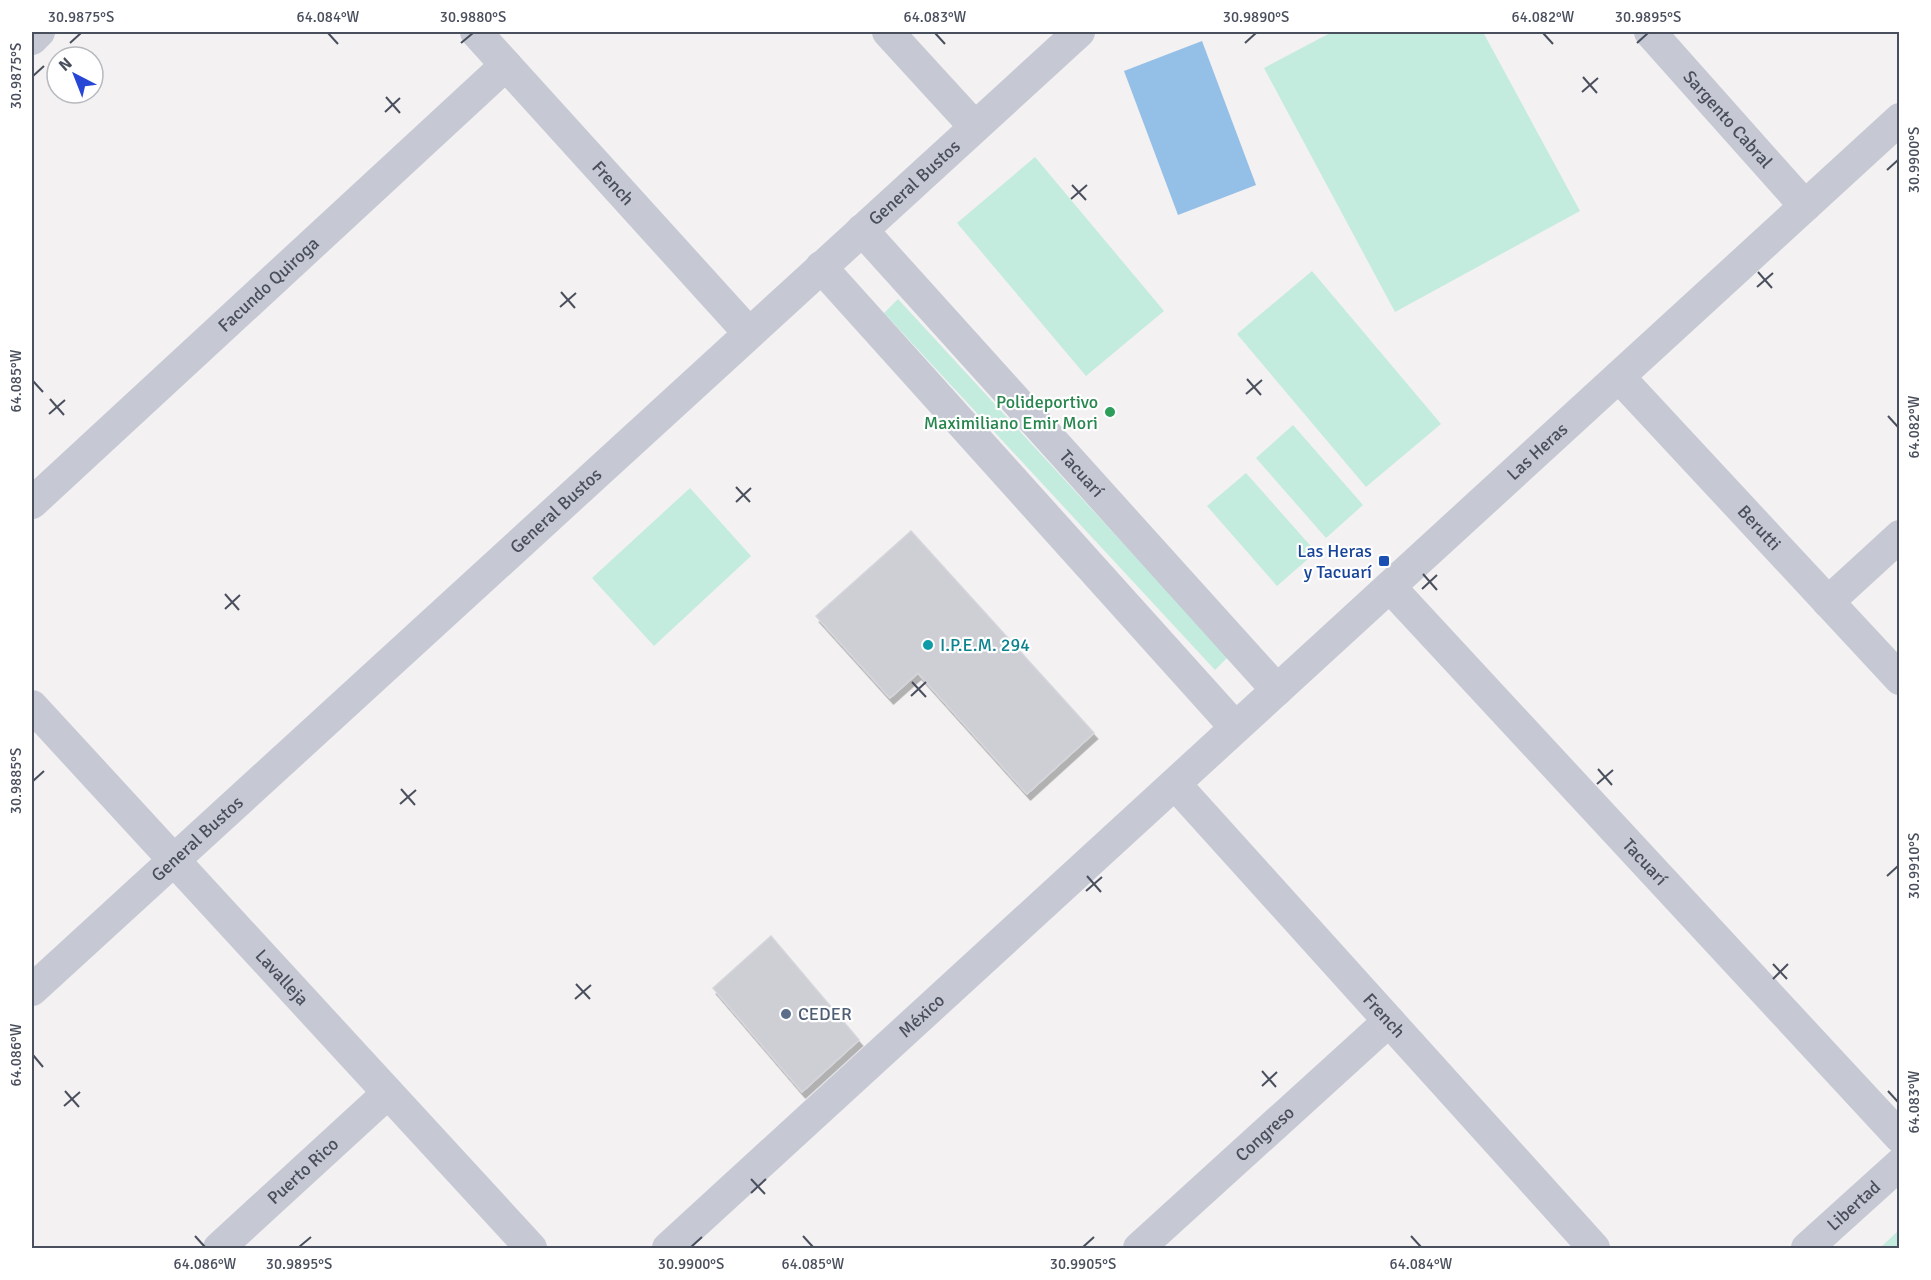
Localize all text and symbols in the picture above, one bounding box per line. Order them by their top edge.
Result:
text: 30.9875°S [48,8,114,26]
text: 64.084°W [297,8,360,26]
text: 30.9880°S [440,8,506,26]
text: 64.083°W [904,8,967,26]
text: 30.9890°S [1223,8,1289,26]
text: 64.082°W [1512,8,1575,26]
text: 30.9895°S [1615,8,1681,26]
text: 30.9875°S [7,43,25,109]
north arrow [45,45,105,105]
text: N [55,53,76,76]
street label: Sargento Cabral [1678,66,1777,173]
text: 30.9900°S [1905,127,1923,193]
street label: General Bustos [864,135,965,230]
street label: French [587,156,639,210]
street label: Facundo Quiroga [213,232,324,337]
text: 64.085°W [7,349,25,412]
place label: Polideportivo Maximiliano Emir Mori [924,391,1098,434]
text: 64.082°W [1905,395,1923,458]
marker: Polideportivo Maximiliano Emir Mori [1103,405,1117,419]
street label: Las Heras [1502,418,1572,485]
street label: Tacuarí [1055,445,1109,502]
street label: General Bustos [505,463,606,558]
street label: Berutti [1733,501,1786,555]
place label: Las Heras y Tacuarí [1297,540,1372,583]
marker: Las Heras y Tacuarí [1377,554,1391,568]
place label: I.P.E.M. 294 [940,634,1030,656]
marker: I.P.E.M. 294 [921,638,935,652]
text: 30.9885°S [7,748,25,814]
street label: General Bustos [147,791,248,886]
text: 30.9910°S [1905,833,1923,899]
street label: Tacuarí [1618,834,1672,890]
street label: Lavalleja [251,945,313,1010]
street label: México [894,989,949,1042]
street label: French [1358,989,1410,1042]
place label: CEDER [798,1003,852,1025]
marker: CEDER [779,1007,793,1021]
text: 64.086°W [7,1023,25,1086]
text: 64.083°W [1905,1070,1923,1133]
street label: Congreso [1231,1101,1299,1166]
street label: Puerto Rico [263,1133,343,1209]
street label: Libertad [1822,1176,1885,1236]
text: 64.086°W [174,1255,237,1273]
text: 30.9895°S [266,1255,332,1273]
text: 30.9900°S [658,1255,724,1273]
text: 64.085°W [782,1255,845,1273]
text: 30.9905°S [1050,1255,1116,1273]
text: 64.084°W [1390,1255,1453,1273]

